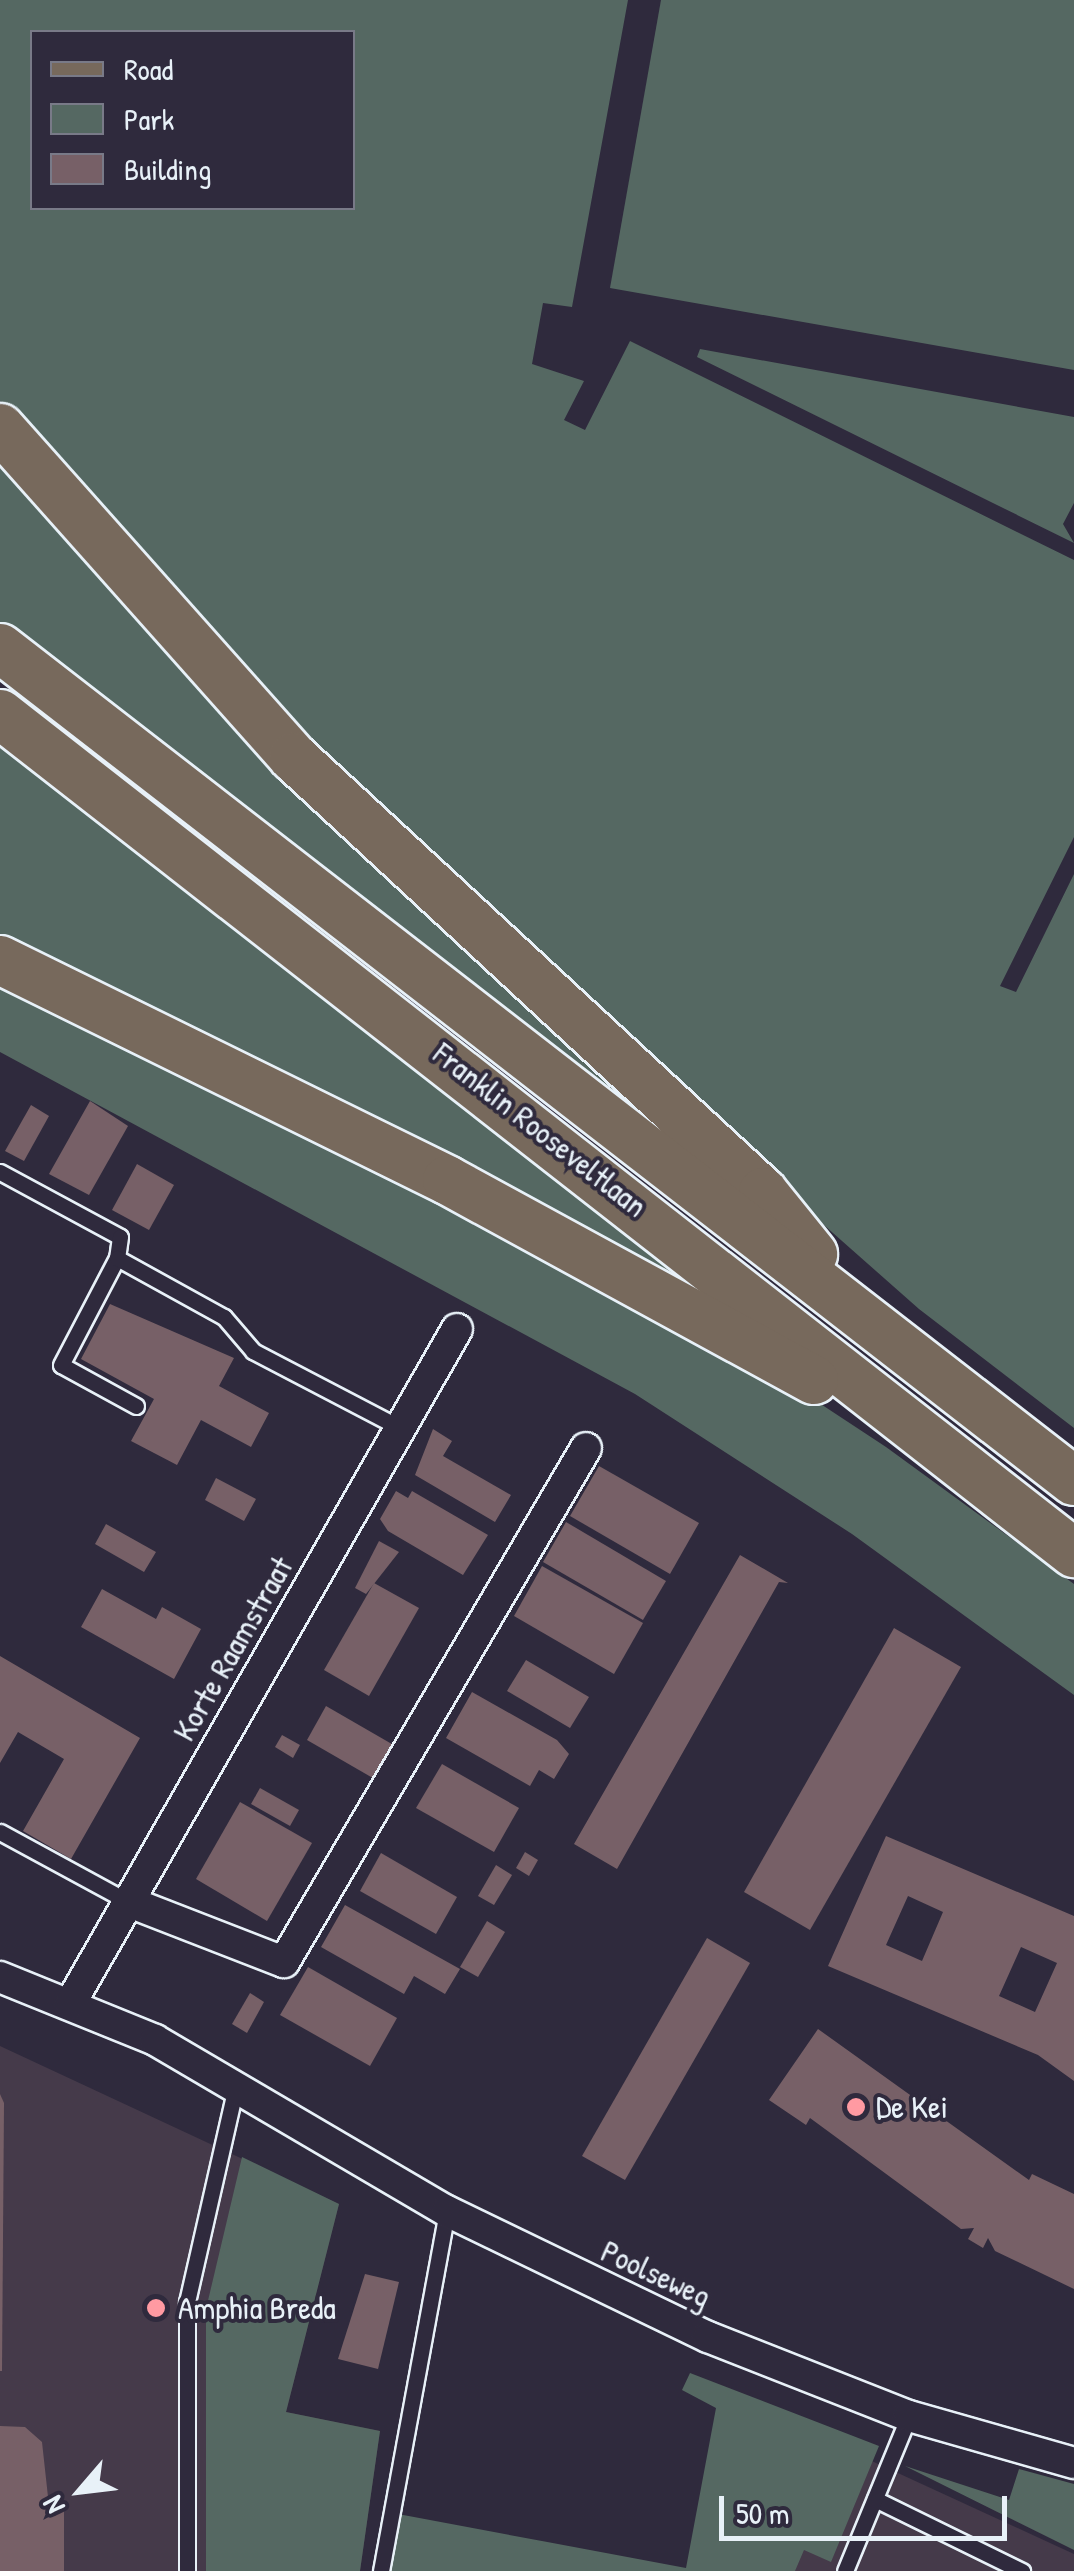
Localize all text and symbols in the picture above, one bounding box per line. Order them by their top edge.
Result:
legend [30,30,355,210]
text: Road [124,49,173,89]
text: Park [124,99,174,139]
text: Building [124,149,211,189]
street label: Franklin Rooseveltlaan [425,1035,655,1225]
street label: Korte Raamstraat [165,1550,301,1748]
place label: De Kei [876,2088,948,2126]
marker: De Kei [845,2096,867,2118]
street label: Poolseweg [595,2232,717,2316]
place label: Amphia Breda [178,2289,336,2327]
marker: Amphia Breda [143,2295,169,2321]
north arrow [30,2441,130,2541]
scale bar [724,2476,1012,2538]
text: N [33,2490,74,2521]
text: 50 m [736,2493,789,2533]

